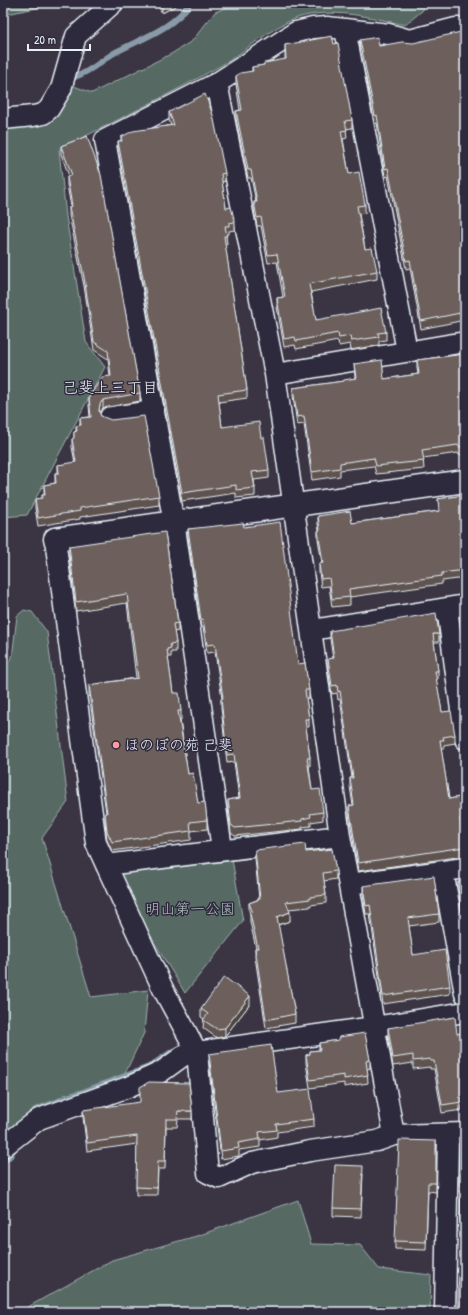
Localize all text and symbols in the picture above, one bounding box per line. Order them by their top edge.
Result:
scale bar [28,26,90,52]
text: 20 m [34,31,56,48]
district label: 己斐上三丁目 [62,376,158,398]
place label: ほのぼの苑 己斐 [124,734,232,755]
marker: ほのぼの苑 己斐 [111,740,121,750]
park label: 明山第一公園 [145,898,235,919]

